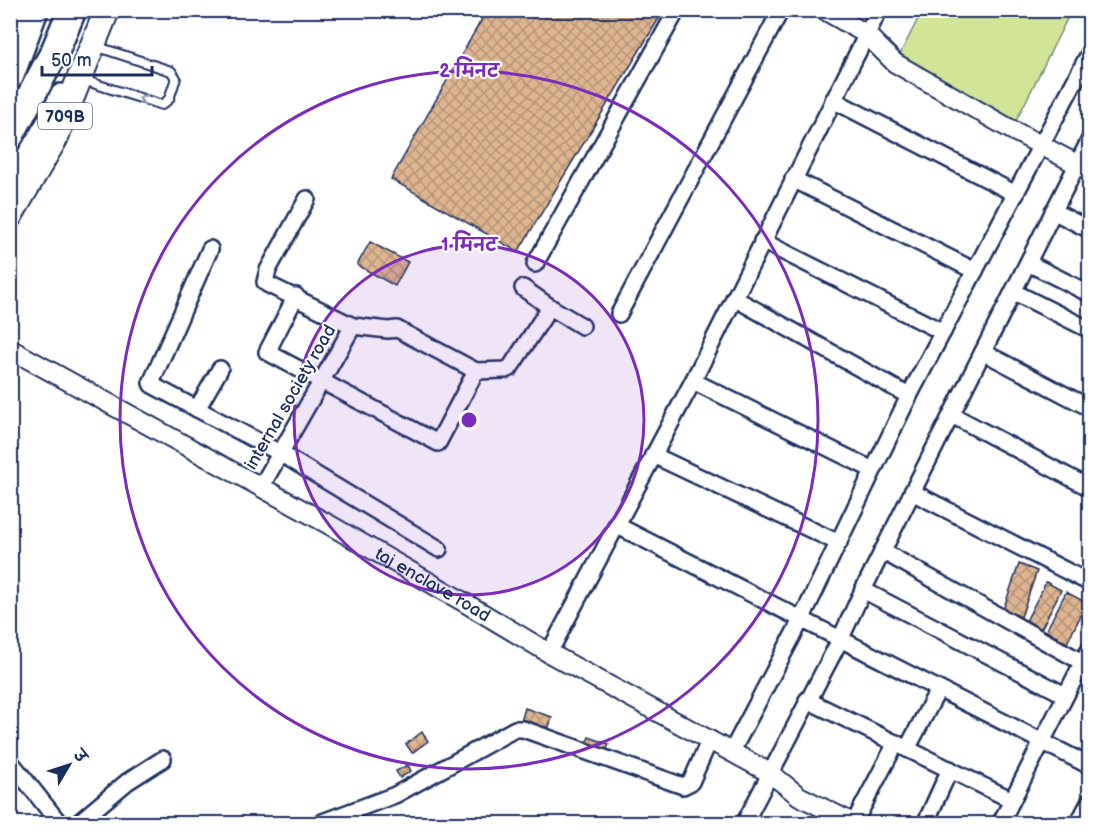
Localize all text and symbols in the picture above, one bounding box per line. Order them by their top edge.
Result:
scale bar [42,39,152,77]
text: 50 m [51,50,92,71]
text: 2 मिनट [439,56,501,82]
one-way arrow [138,93,149,106]
road number: 709B [38,103,92,129]
text: 1 मिनट [441,230,499,256]
street label: internal society road [240,321,340,473]
centre of rings [459,410,479,430]
street label: taj enclave road [371,543,494,627]
north arrow [39,735,99,795]
text: उ [67,745,91,768]

